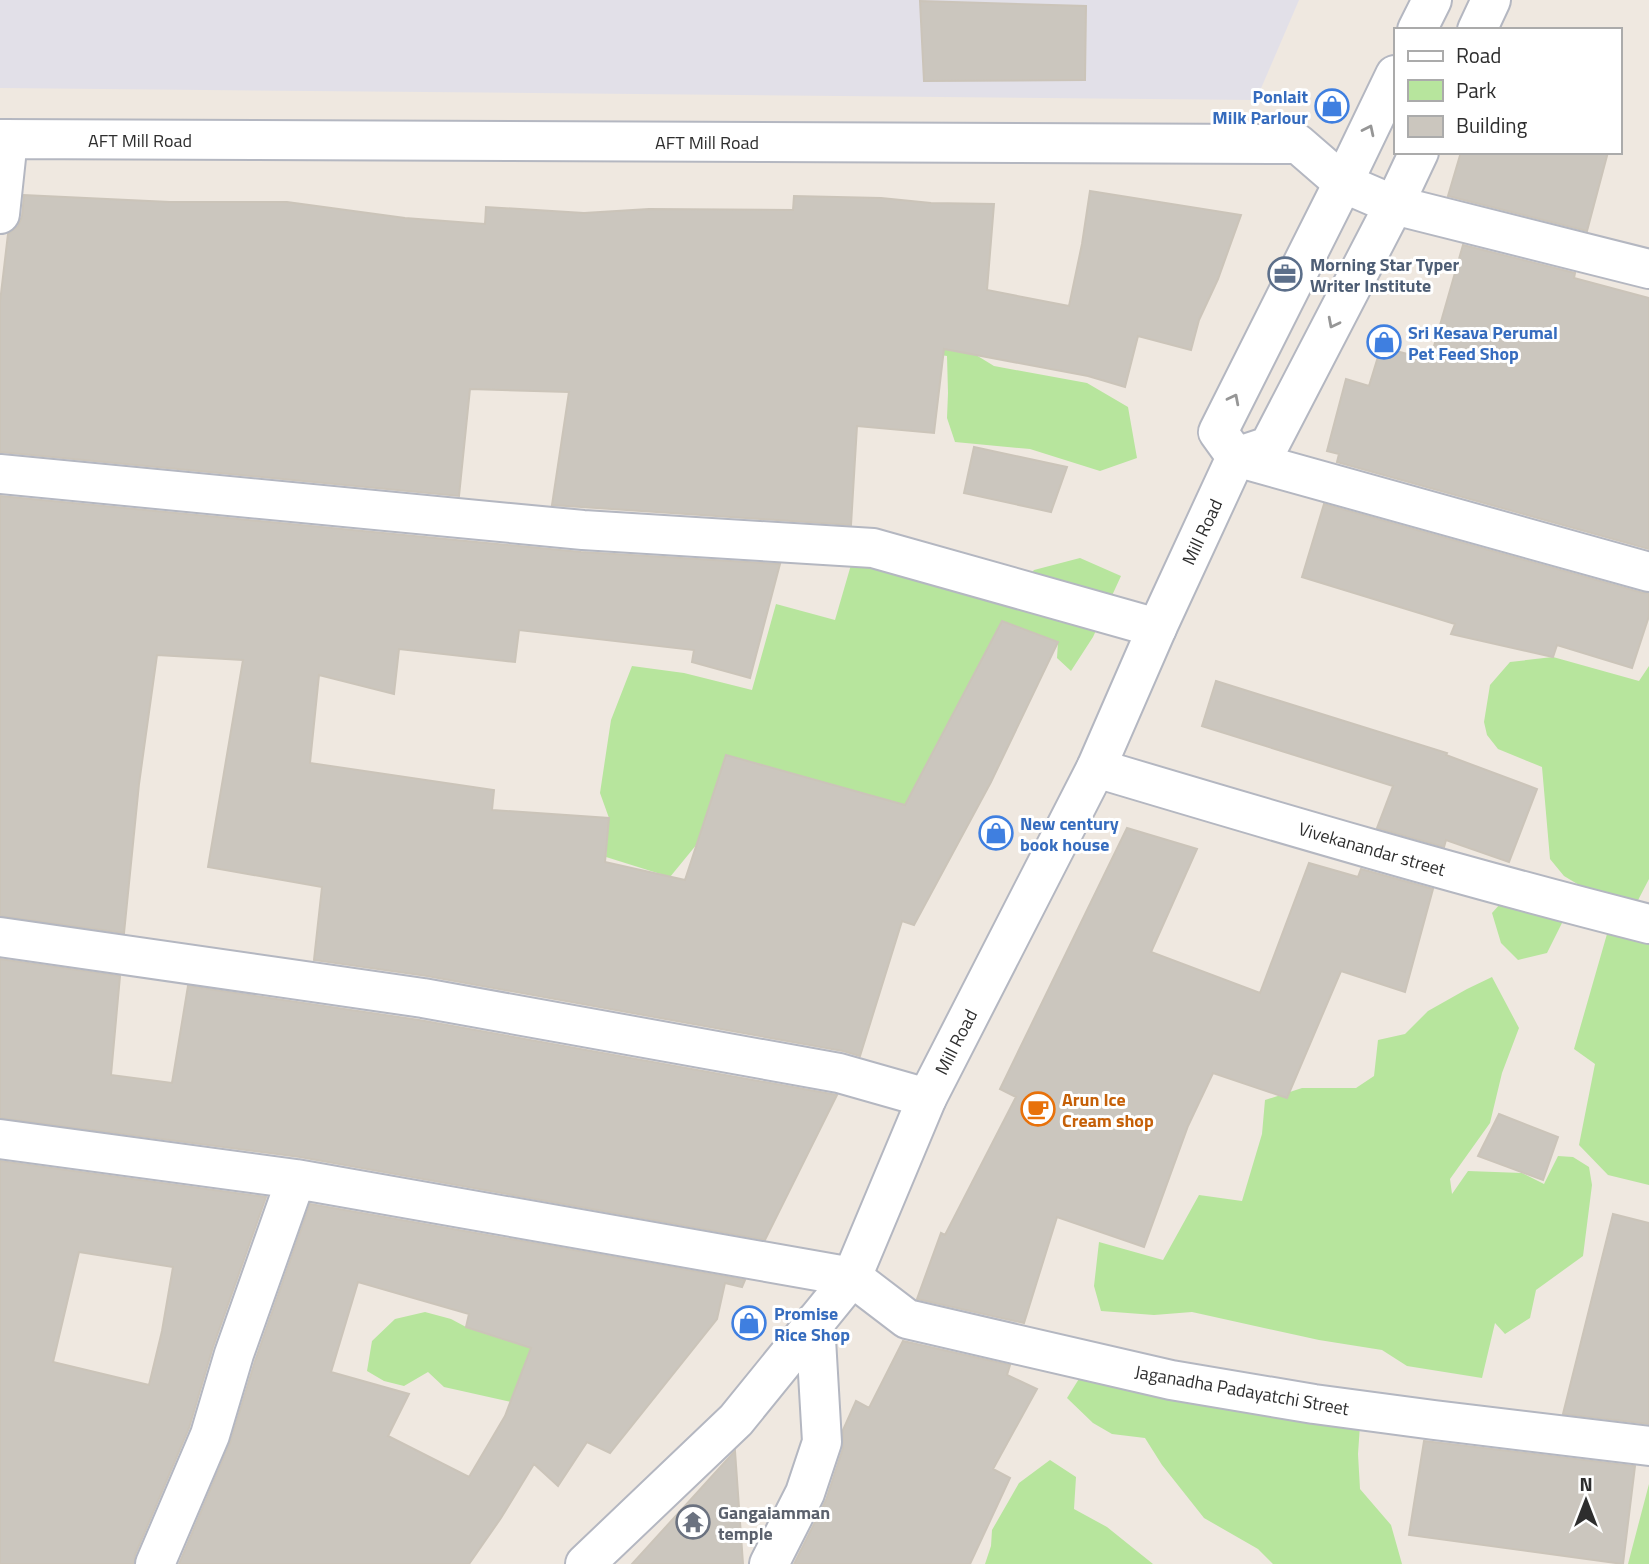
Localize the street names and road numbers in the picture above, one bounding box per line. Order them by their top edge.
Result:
street label: AFT Mill Road [88,127,192,154]
street label: AFT Mill Road [655,129,759,156]
street label: Mill Road [1175,494,1229,570]
street label: Vivekanandar street [1295,815,1449,883]
street label: Mill Road [928,1005,984,1079]
street label: Jaganadha Padayatchi Street [1133,1358,1352,1422]

